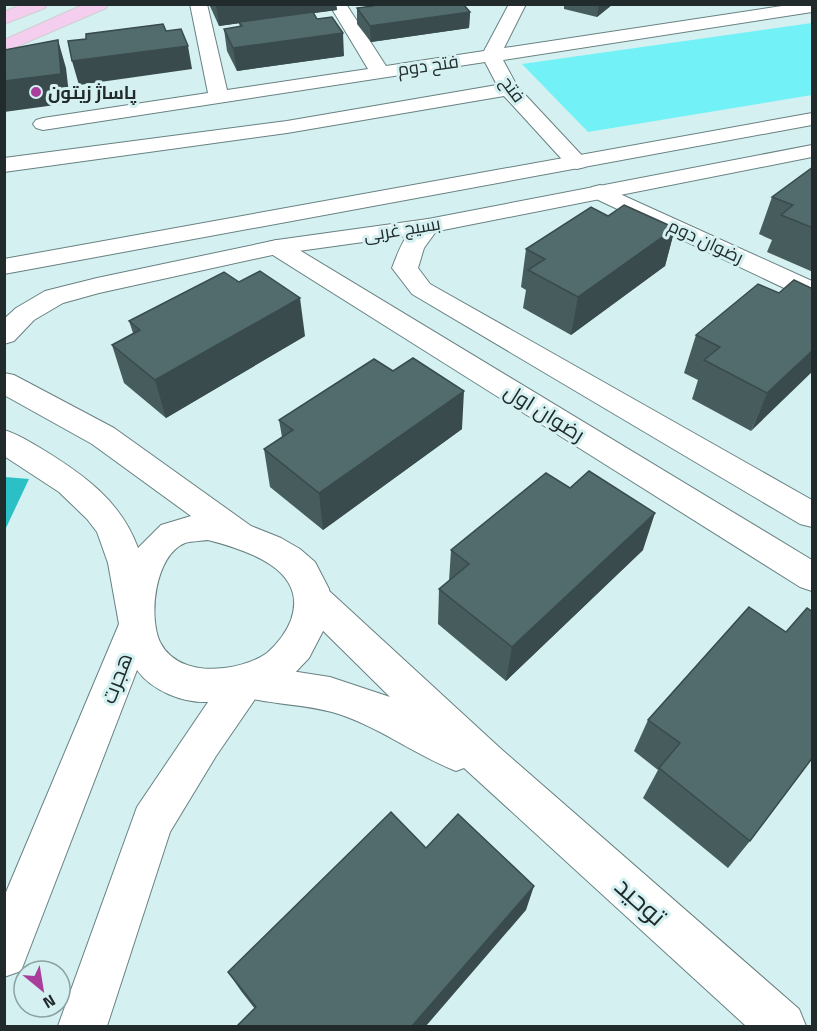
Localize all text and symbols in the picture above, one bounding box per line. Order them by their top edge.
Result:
street label: فتح دوم [396,47,460,83]
street label: فتح [494,70,532,108]
place label: پاساژ زیتون [48,79,137,106]
marker: پاساژ زیتون [29,85,43,99]
street label: بسیج غربی [362,210,442,248]
street label: رضوان دوم [664,212,748,270]
street label: رضوان اول [498,375,592,449]
street label: هجرت [92,648,140,708]
street label: توحید [606,867,676,935]
north arrow [12,959,72,1019]
text: N [39,989,60,1015]

